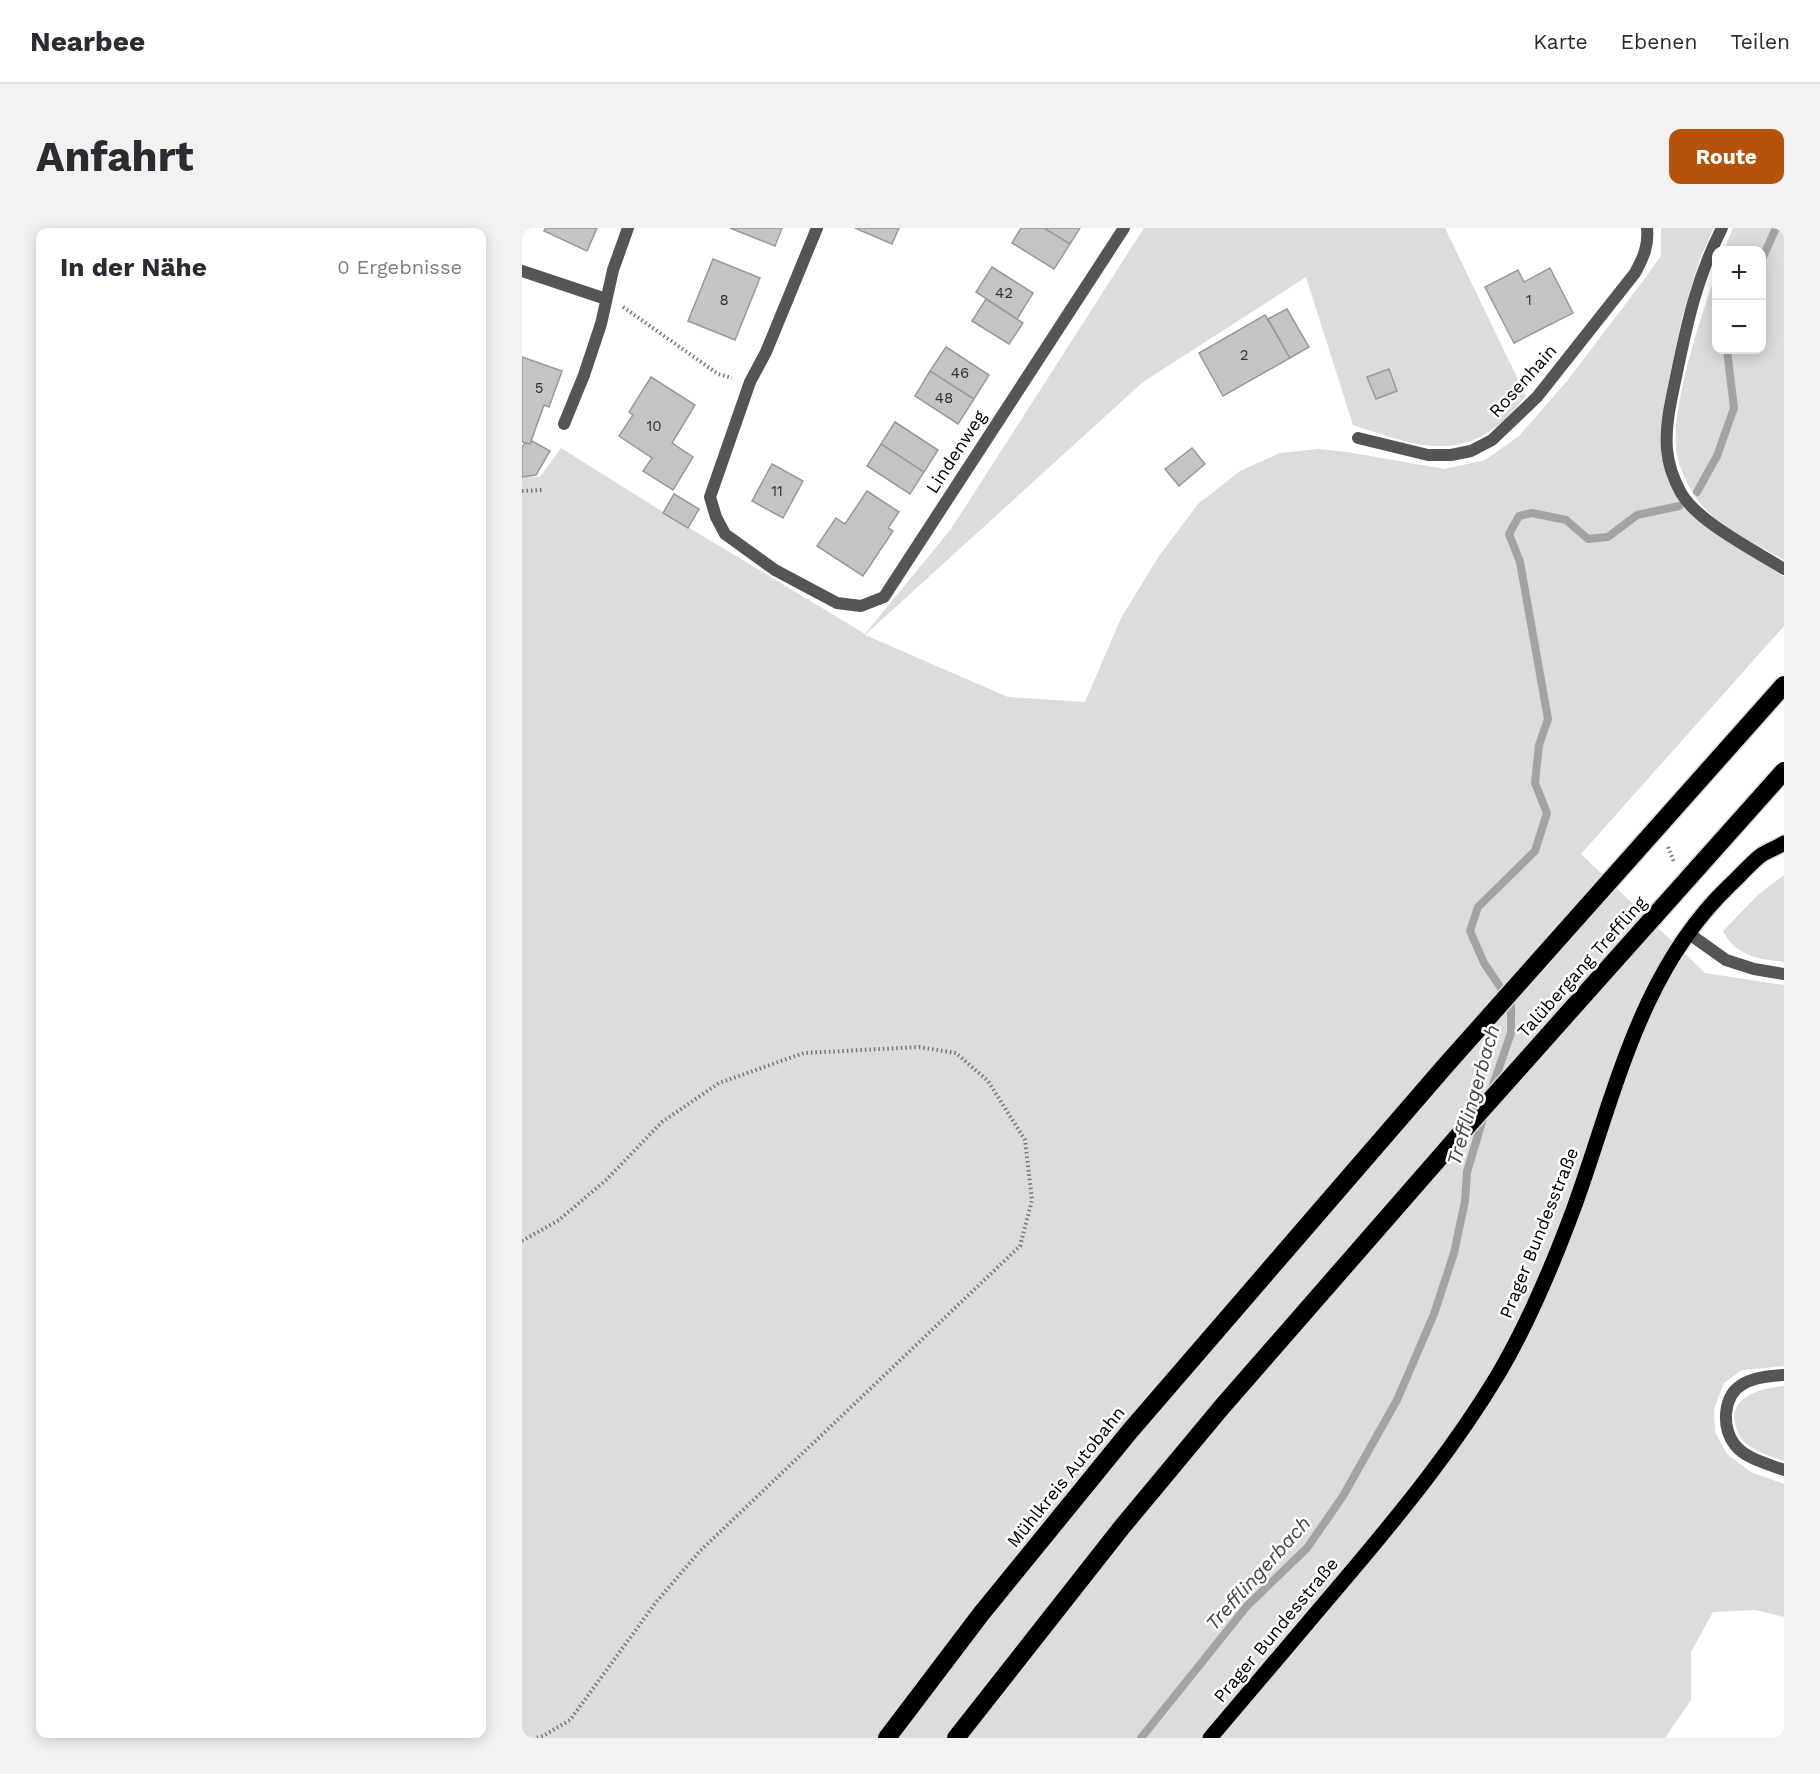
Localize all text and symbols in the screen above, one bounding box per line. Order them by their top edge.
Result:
text: Nearbee [30,25,145,58]
text: Karte [1533,29,1588,54]
text: Ebenen [1621,29,1697,54]
text: Teilen [1730,29,1790,54]
button: Route [1669,129,1784,184]
text: Anfahrt [36,132,194,181]
map controls [1712,246,1766,354]
button: + [1712,246,1766,300]
text: In der Nähe [60,252,207,282]
text: 0 Ergebnisse [337,255,462,279]
house number: 42 [995,284,1013,302]
house number: 8 [719,291,729,309]
house number: 1 [1526,291,1532,309]
button: − [1712,300,1766,354]
street label: Rosenhain [1484,340,1561,421]
house number: 2 [1240,346,1248,364]
house number: 46 [951,364,969,382]
house number: 5 [535,379,543,397]
house number: 48 [935,389,953,407]
street label: Lindenweg [921,406,990,497]
house number: 10 [646,417,662,435]
house number: 11 [771,482,783,500]
street label: Talübergang Treffling [1513,891,1651,1042]
water label: Trefflingerbach [1441,1022,1505,1168]
street label: Prager Bundesstraße [1495,1144,1582,1321]
street label: Mühlkreis Autobahn [1002,1402,1129,1551]
water label: Trefflingerbach [1200,1511,1316,1635]
street label: Prager Bundesstraße [1209,1553,1342,1706]

